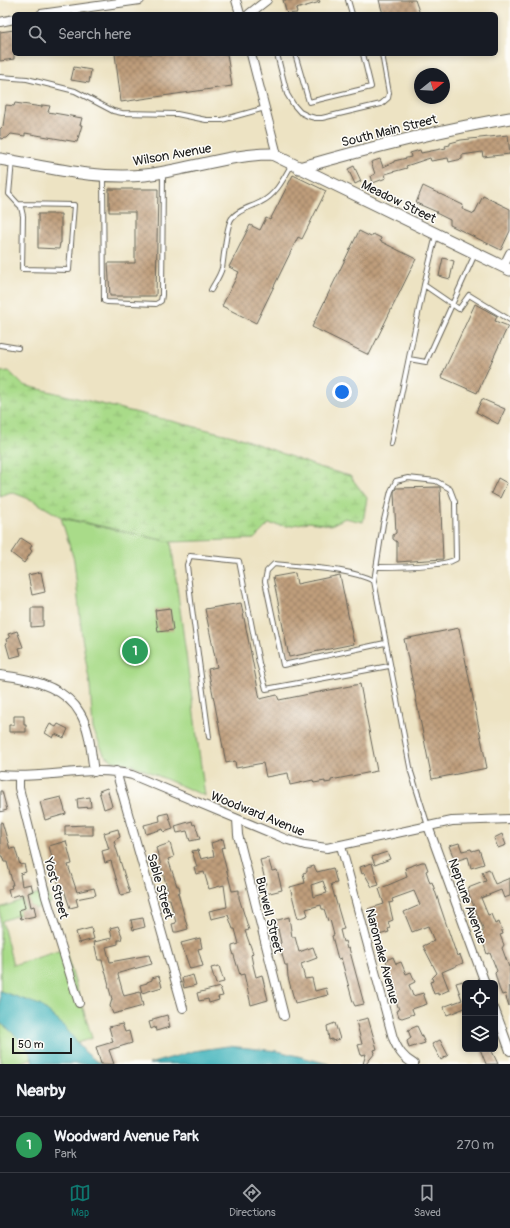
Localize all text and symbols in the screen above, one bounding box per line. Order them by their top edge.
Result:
search box [12,12,498,56]
icon: search [26,23,48,45]
text: Search here [58,25,131,44]
north arrow [414,68,450,104]
street label: South Main Street [340,111,440,151]
street label: Wilson Avenue [132,140,213,170]
street label: Meadow Street [358,177,439,227]
your location [332,382,352,402]
pin: 1 [122,636,148,666]
street label: Woodward Avenue [208,788,307,840]
street label: Sable Street [143,852,177,922]
street label: Yost Street [40,855,72,921]
street label: Neptune Avenue [444,856,490,947]
street label: Burwell Street [252,875,286,956]
street label: Naromake Avenue [362,907,403,1006]
map controls [462,980,498,1052]
button: locate [462,980,498,1016]
button: layers [462,1016,498,1052]
scale bar [12,1036,72,1055]
text: 50 m [18,1038,44,1051]
text: Nearby [16,1080,65,1101]
text: Woodward Avenue Park [54,1127,199,1146]
text: 1 [26,1137,32,1153]
text: 270 m [457,1137,494,1153]
text: Park [54,1146,77,1162]
tab: Map [69,1182,91,1219]
tab: Directions [229,1182,276,1219]
tab: Saved [414,1182,441,1219]

